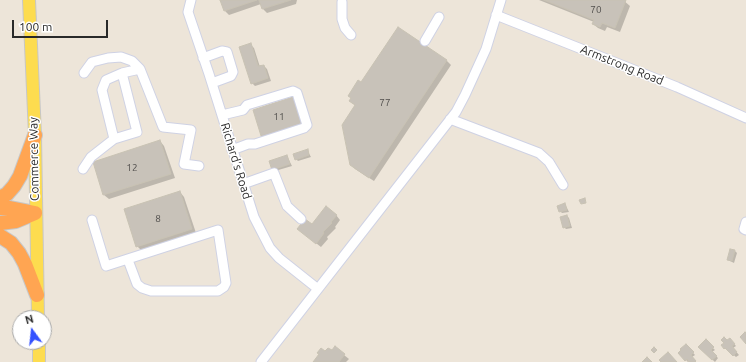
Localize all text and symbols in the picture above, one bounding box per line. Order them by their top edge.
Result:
house number: 70 [590,4,602,16]
scale bar [14,12,110,38]
text: 100 m [19,20,52,33]
street label: Armstrong Road [578,42,666,88]
house number: 77 [379,97,391,109]
house number: 11 [273,111,285,123]
street label: Commerce Way [26,117,42,201]
street label: Richard's Road [218,121,254,201]
house number: 12 [126,162,138,174]
house number: 8 [155,213,161,225]
north arrow [12,310,52,350]
text: N [24,313,35,326]

